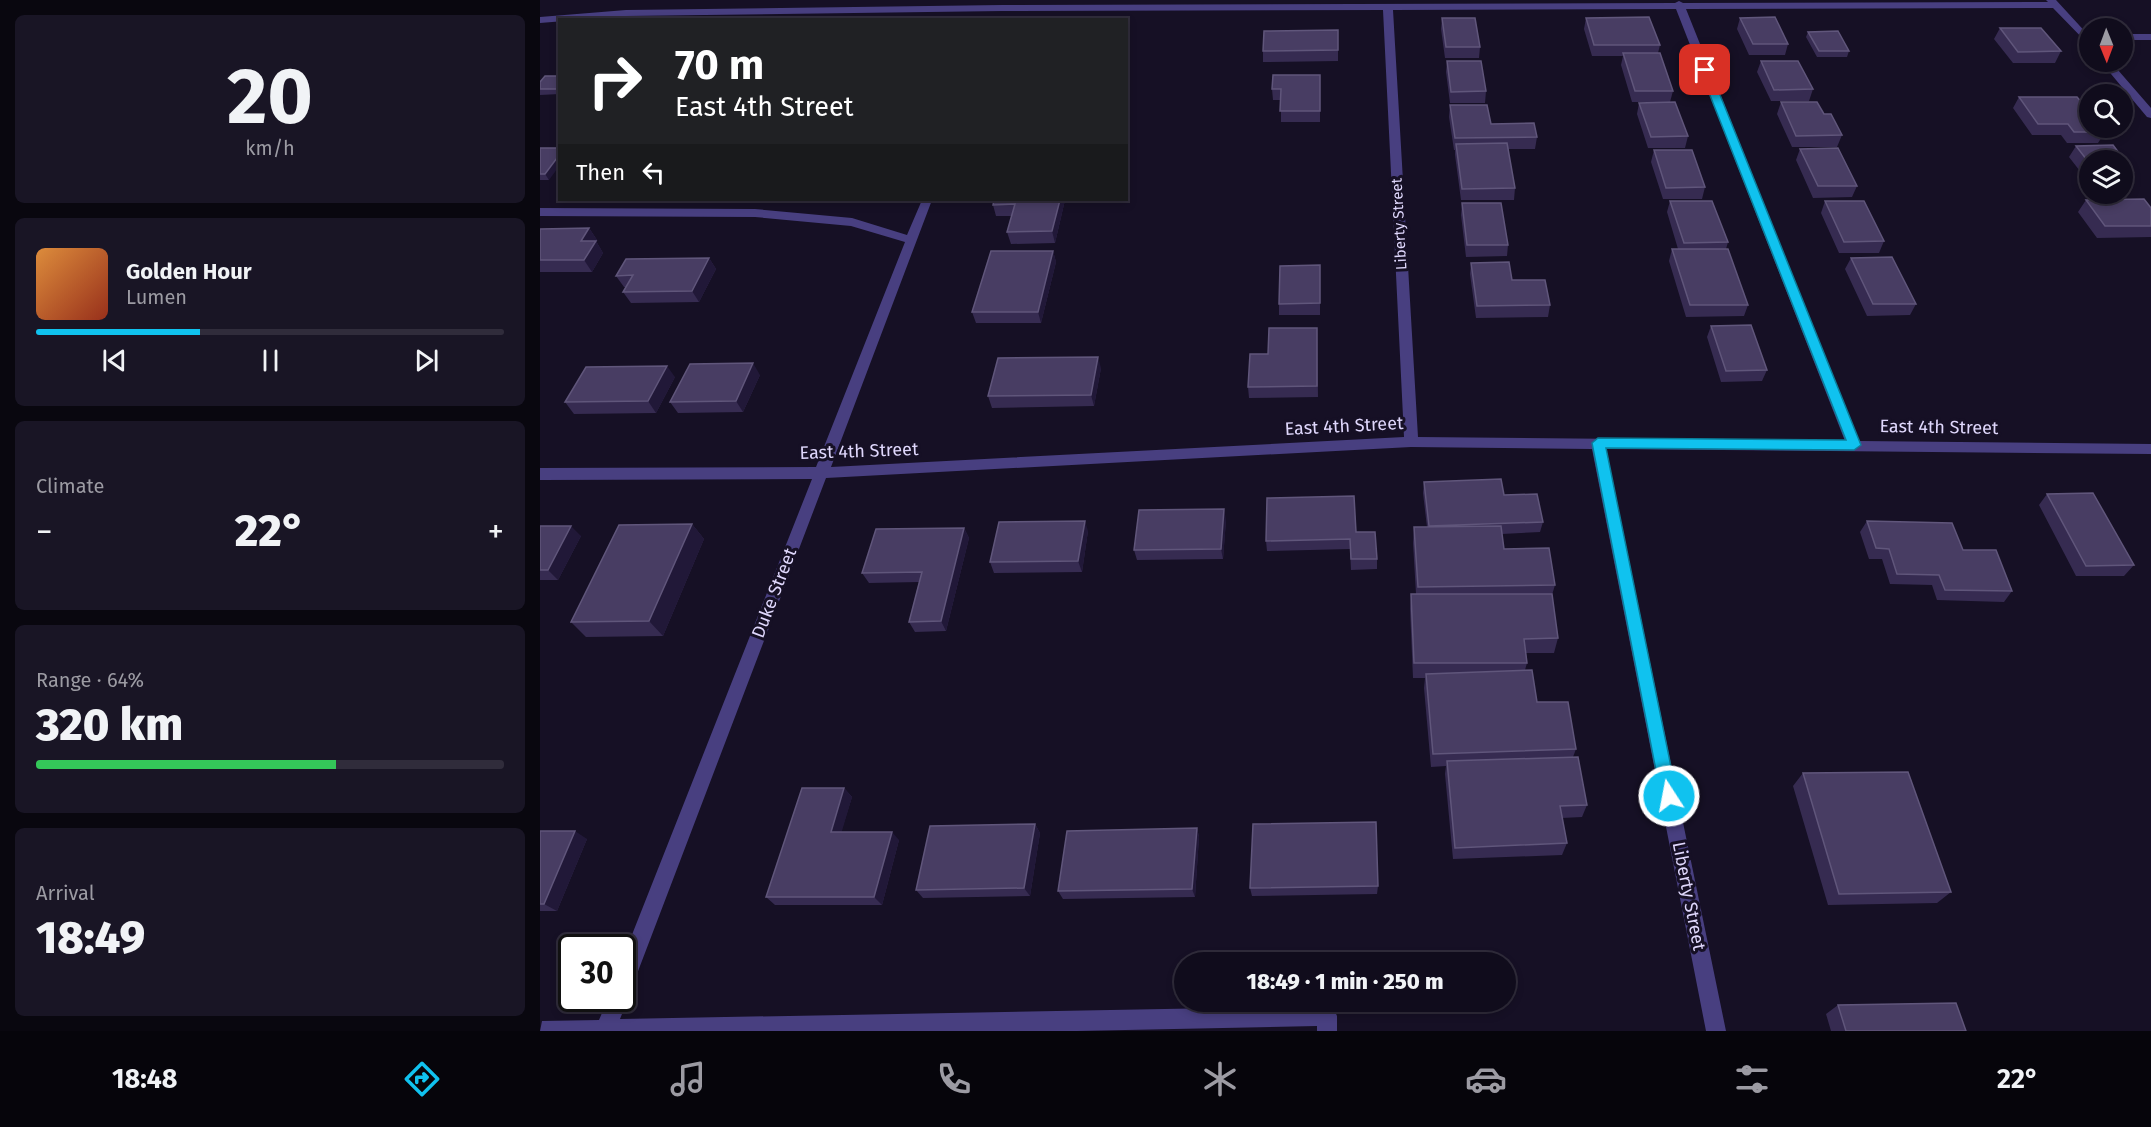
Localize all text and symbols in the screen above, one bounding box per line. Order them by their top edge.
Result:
north arrow [2079,18,2133,72]
map controls [2079,18,2133,204]
text: 70 m [675,40,764,90]
icon: right [576,42,654,120]
pin [1679,44,1730,95]
text: 20 [227,50,313,144]
icon: arrive [1688,53,1721,86]
button: search [2079,84,2133,138]
text: East 4th Street [675,91,853,123]
text: km/h [245,136,295,160]
button: layers [2079,150,2133,204]
icon: left [637,156,670,189]
text: Then [576,159,625,186]
street label: Liberty Street [1388,177,1410,270]
text: Golden Hour [126,258,252,285]
text: Lumen [126,285,187,309]
icon: previous [98,344,131,377]
icon: pause [254,344,287,377]
icon: next [410,344,443,377]
street label: East 4th Street [1284,412,1404,440]
street label: East 4th Street [1879,415,1999,439]
street label: East 4th Street [799,438,919,464]
text: Climate [36,474,104,498]
text: 22° [235,504,305,558]
text: − [36,512,53,552]
text: + [488,512,504,552]
street label: Duke Street [747,544,801,641]
text: Range · 64% [36,668,144,692]
text: 320 km [36,698,183,752]
position arrow [1637,764,1701,828]
street label: Liberty Street [1668,840,1710,953]
text: Arrival [36,881,95,905]
text: 18:49 [36,911,145,965]
speed limit sign: 30 [558,934,636,1012]
text: 18:49 · 1 min · 250 m [1247,968,1443,995]
icon: directions [401,1058,443,1100]
icon: music [667,1058,709,1100]
icon: phone [933,1058,975,1100]
icon: climate [1199,1058,1241,1100]
icon: car [1465,1058,1507,1100]
icon: filters [1731,1058,1773,1100]
text: 18:48 [112,1063,177,1095]
text: 22° [1997,1063,2039,1095]

